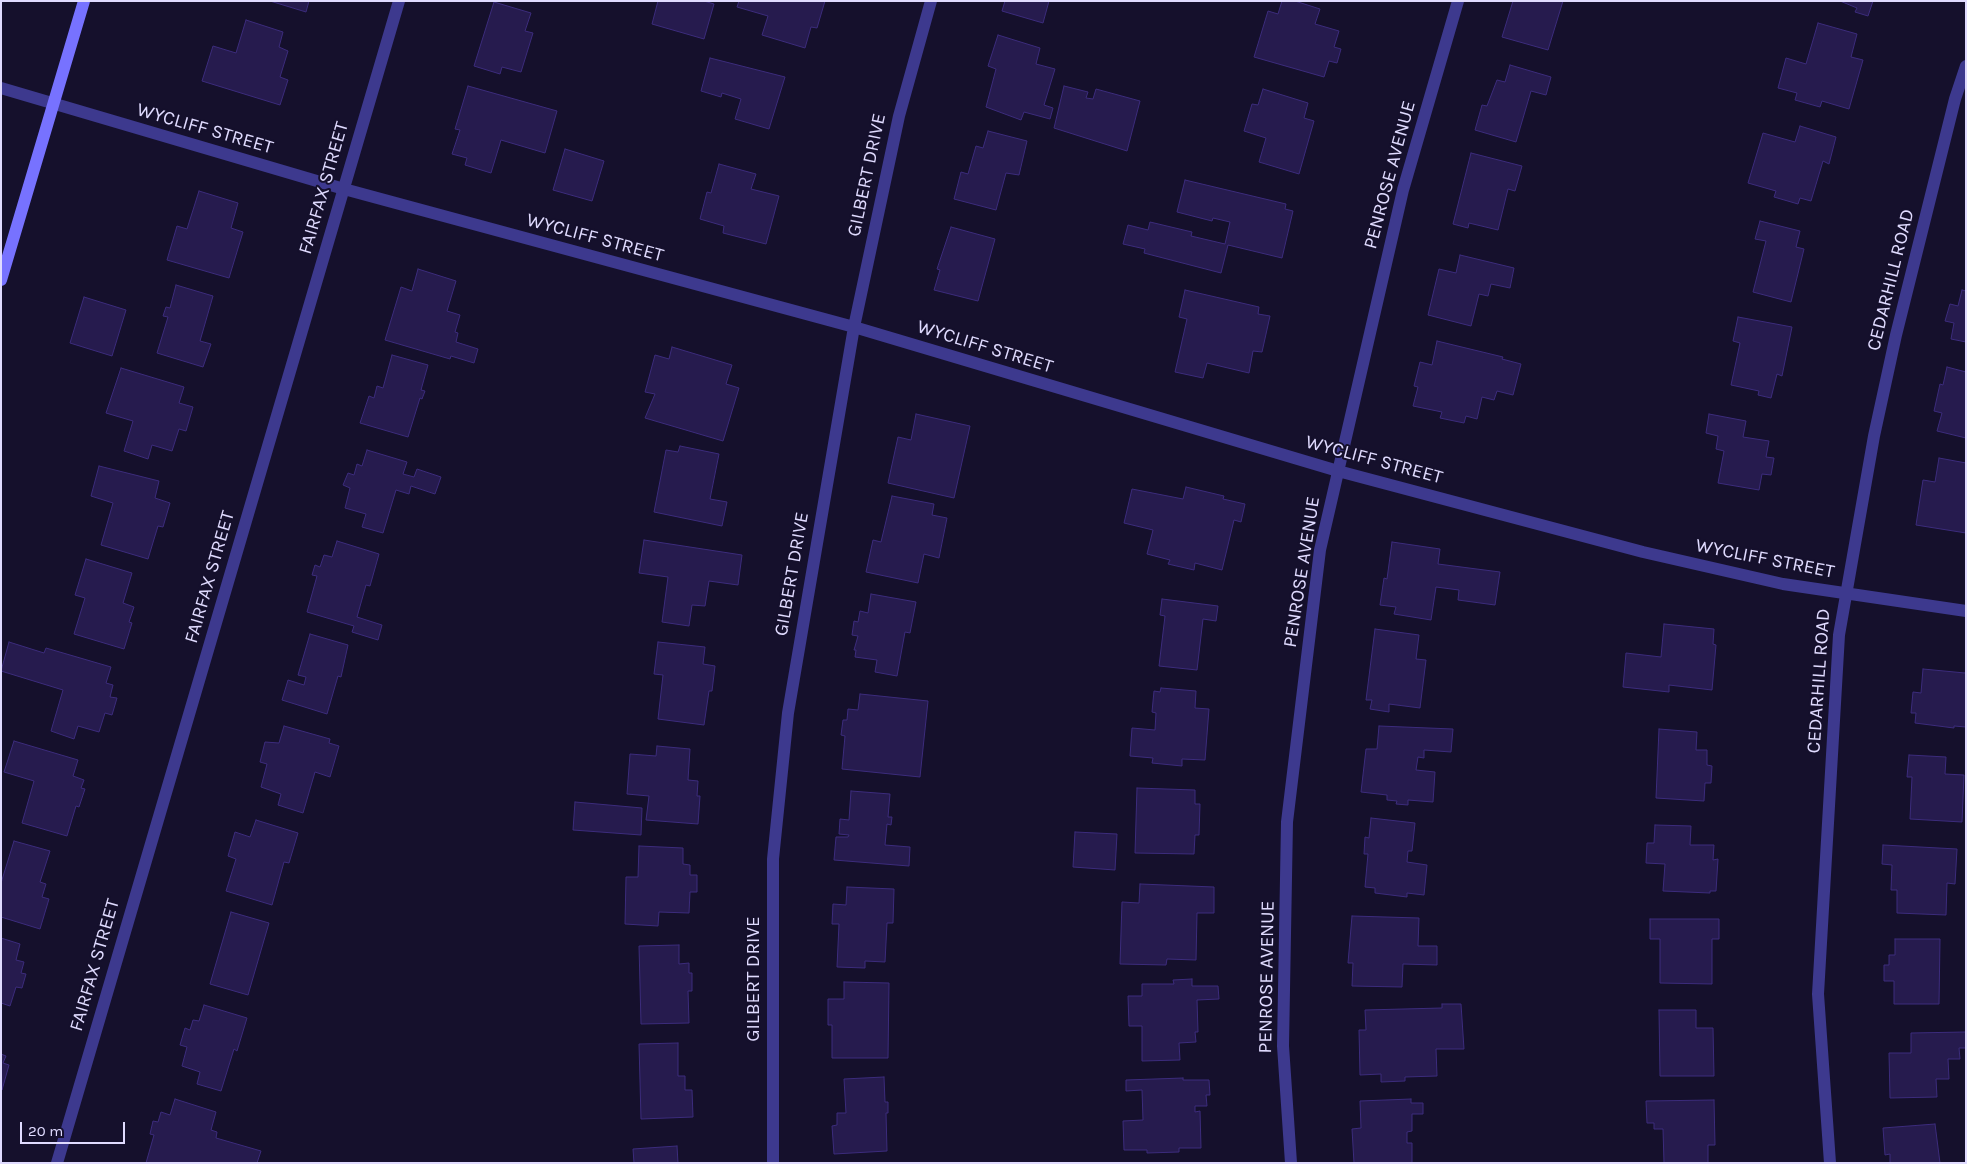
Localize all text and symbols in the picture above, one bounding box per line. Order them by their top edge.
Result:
street label: PENROSE AVENUE [1359,98,1421,252]
street label: WYCLIFF STREET [134,99,276,159]
street label: GILBERT DRIVE [843,111,891,239]
street label: FAIRFAX STREET [294,119,354,257]
street label: CEDARHILL ROAD [1862,207,1920,353]
street label: WYCLIFF STREET [524,209,666,267]
street label: WYCLIFF STREET [914,316,1056,378]
street label: WYCLIFF STREET [1303,431,1445,489]
street label: PENROSE AVENUE [1279,495,1325,649]
street label: FAIRFAX STREET [180,508,240,646]
street label: GILBERT DRIVE [770,510,814,638]
street label: WYCLIFF STREET [1694,534,1836,584]
street label: CEDARHILL ROAD [1803,608,1835,754]
street label: FAIRFAX STREET [65,896,125,1034]
street label: PENROSE AVENUE [1254,901,1280,1053]
street label: GILBERT DRIVE [743,916,765,1042]
scale bar [22,1112,128,1144]
text: 20 m [28,1122,63,1140]

